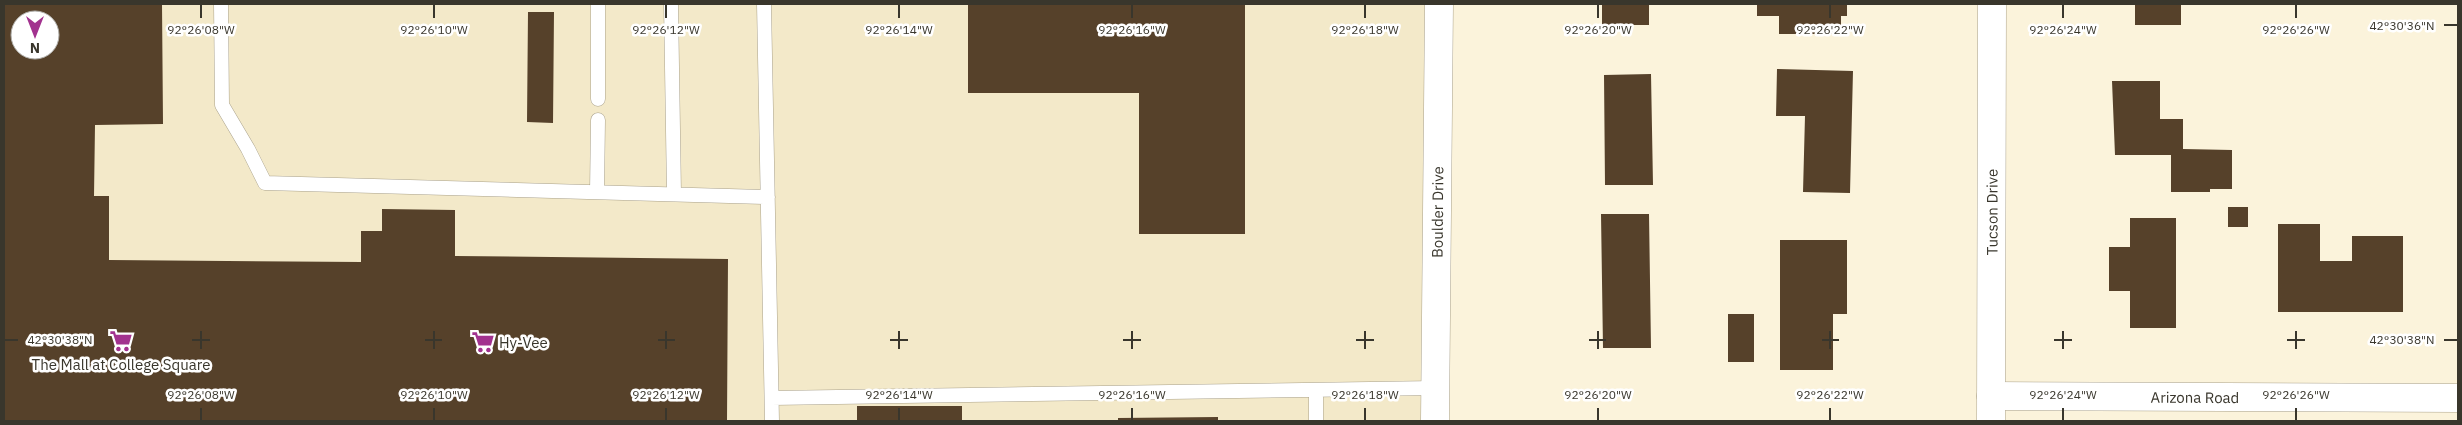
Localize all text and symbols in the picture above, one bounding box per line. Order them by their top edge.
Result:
north arrow [10,10,60,60]
text: 42°30'36"N [2369,18,2435,33]
text: 92°26'08"W [167,22,235,37]
text: 92°26'10"W [400,22,468,37]
text: 92°26'12"W [632,22,700,37]
text: 92°26'14"W [865,22,933,37]
text: 92°26'16"W [1098,22,1166,37]
text: 92°26'18"W [1331,22,1399,37]
text: 92°26'20"W [1564,22,1632,37]
text: 92°26'22"W [1796,22,1864,37]
text: 92°26'24"W [2029,22,2097,37]
text: 92°26'26"W [2262,22,2330,37]
text: N [30,39,40,57]
street label: Boulder Drive [1427,166,1447,258]
street label: Tucson Drive [1982,169,2001,255]
supermarket icon: The Mall at College Square [108,328,134,354]
supermarket icon: Hy-Vee [470,329,496,355]
text: 42°30'38"N [27,332,93,347]
text: 42°30'38"N [2369,332,2435,347]
place label: Hy-Vee [499,333,548,352]
place label: The Mall at College Square [32,355,210,374]
text: 92°26'08"W [167,387,235,402]
text: 92°26'10"W [400,387,468,402]
text: 92°26'12"W [632,387,700,402]
text: 92°26'14"W [865,387,933,402]
text: 92°26'16"W [1098,387,1166,402]
text: 92°26'18"W [1331,387,1399,402]
text: 92°26'20"W [1564,387,1632,402]
text: 92°26'22"W [1796,387,1864,402]
text: 92°26'24"W [2029,387,2097,402]
street label: Arizona Road [2151,387,2239,407]
text: 92°26'26"W [2262,387,2330,402]

